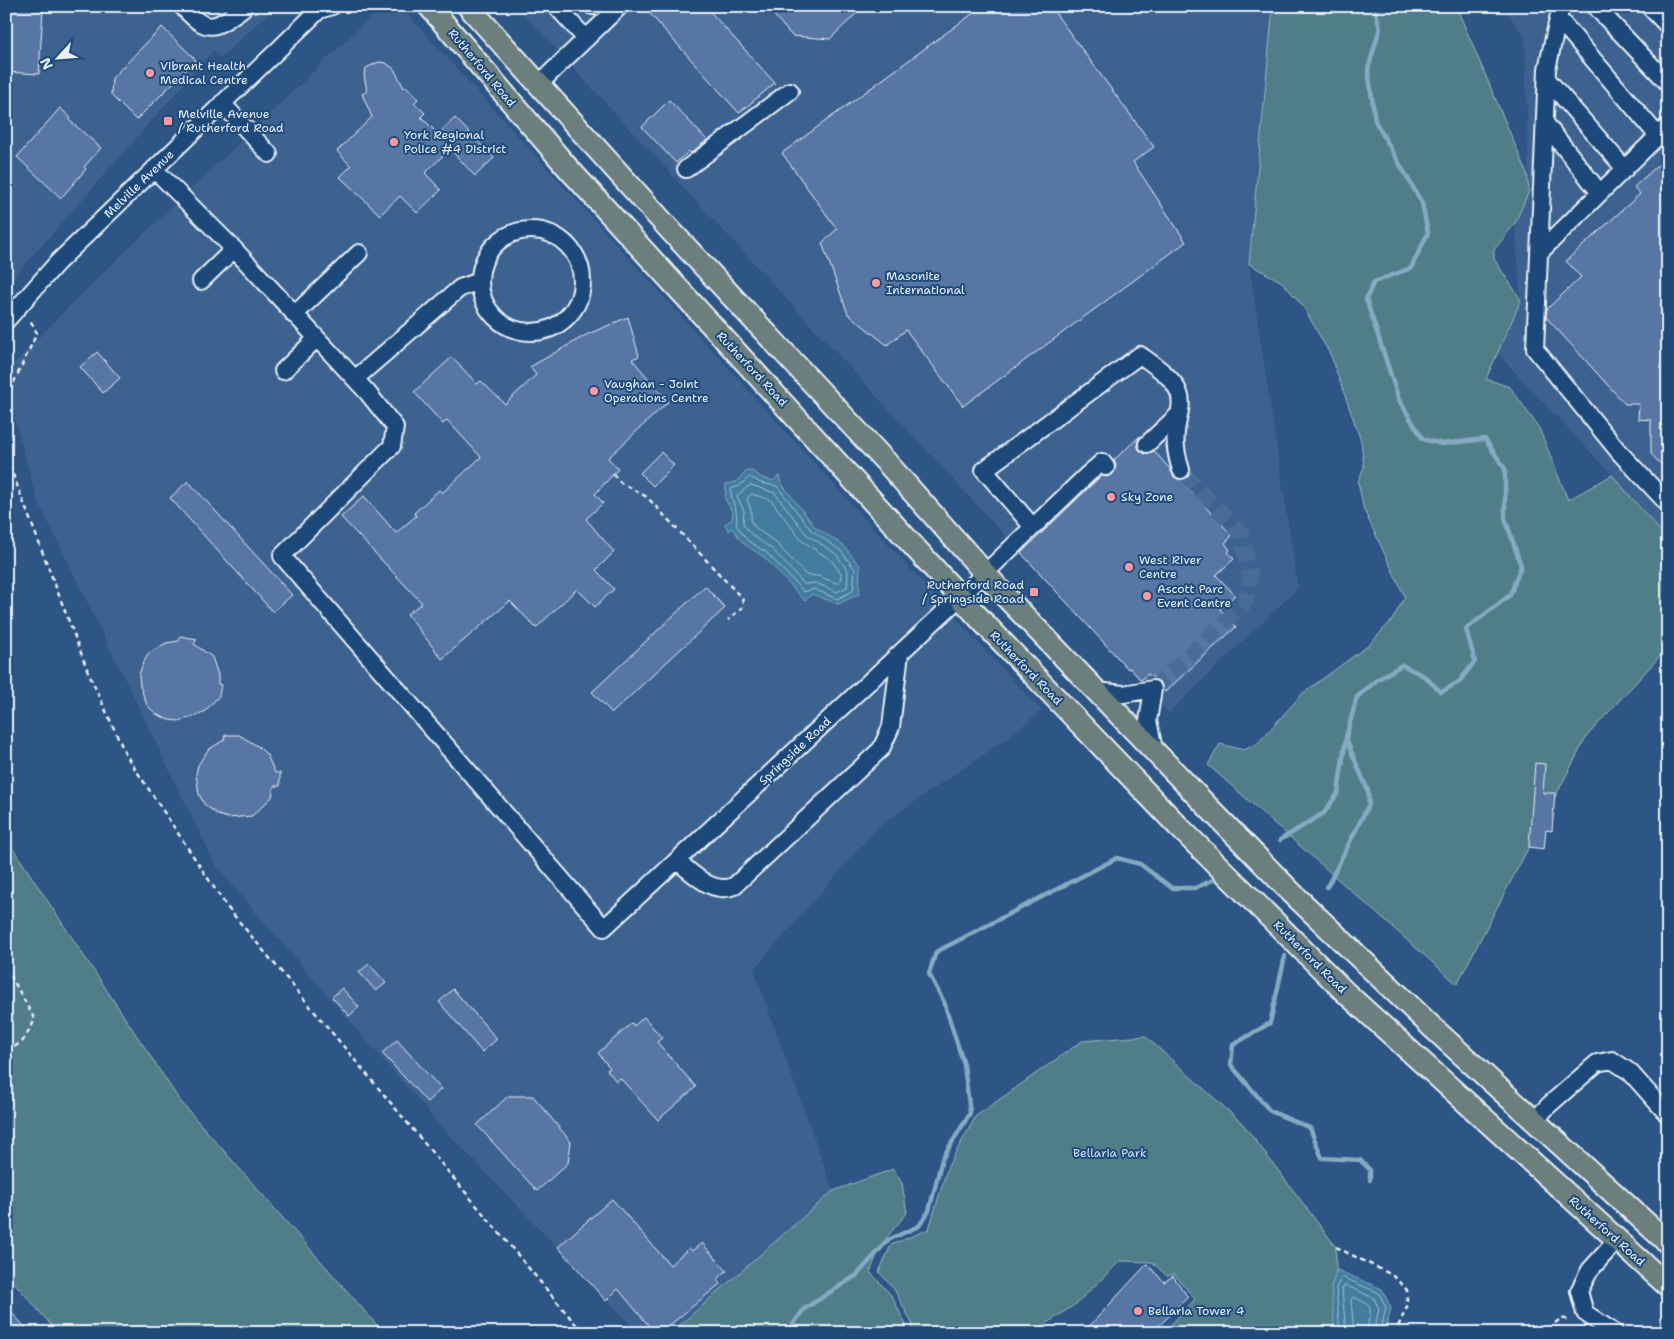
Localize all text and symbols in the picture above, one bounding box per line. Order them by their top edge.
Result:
street label: Rutherford Road [445,26,520,111]
north arrow [32,32,82,82]
text: N [36,55,57,73]
place label: Vibrant Health Medical Centre [160,58,248,88]
marker: Vibrant Health Medical Centre [144,67,156,79]
place label: Melville Avenue / Rutherford Road [178,106,284,136]
marker: Melville Avenue / Rutherford Road [162,115,174,127]
place label: York Regional Police #4 District [404,127,507,157]
marker: York Regional Police #4 District [388,136,400,148]
street label: Melville Avenue [101,146,178,222]
place label: Masonite International [886,268,965,298]
marker: Masonite International [870,277,882,289]
street label: Rutherford Road [713,328,791,410]
place label: Vaughan - Joint Operations Centre [604,376,709,406]
marker: Vaughan - Joint Operations Centre [588,385,600,397]
place label: Sky Zone [1121,489,1174,505]
marker: Sky Zone [1105,491,1117,503]
place label: West River Centre [1139,552,1202,582]
marker: West River Centre [1123,561,1135,573]
place label: Rutherford Road / Springside Road [922,577,1024,607]
place label: Ascott Parc Event Centre [1157,581,1232,611]
marker: Rutherford Road / Springside Road [1028,586,1040,598]
marker: Ascott Parc Event Centre [1141,590,1153,602]
street label: Rutherford Road [986,627,1066,709]
street label: Springside Road [755,713,835,789]
street label: Rutherford Road [1270,917,1350,997]
park label: Bellaria Park [1073,1145,1147,1161]
street label: Rutherford Road [1565,1193,1649,1270]
place label: Bellaria Tower 4 [1148,1303,1244,1319]
marker: Bellaria Tower 4 [1132,1305,1144,1317]

